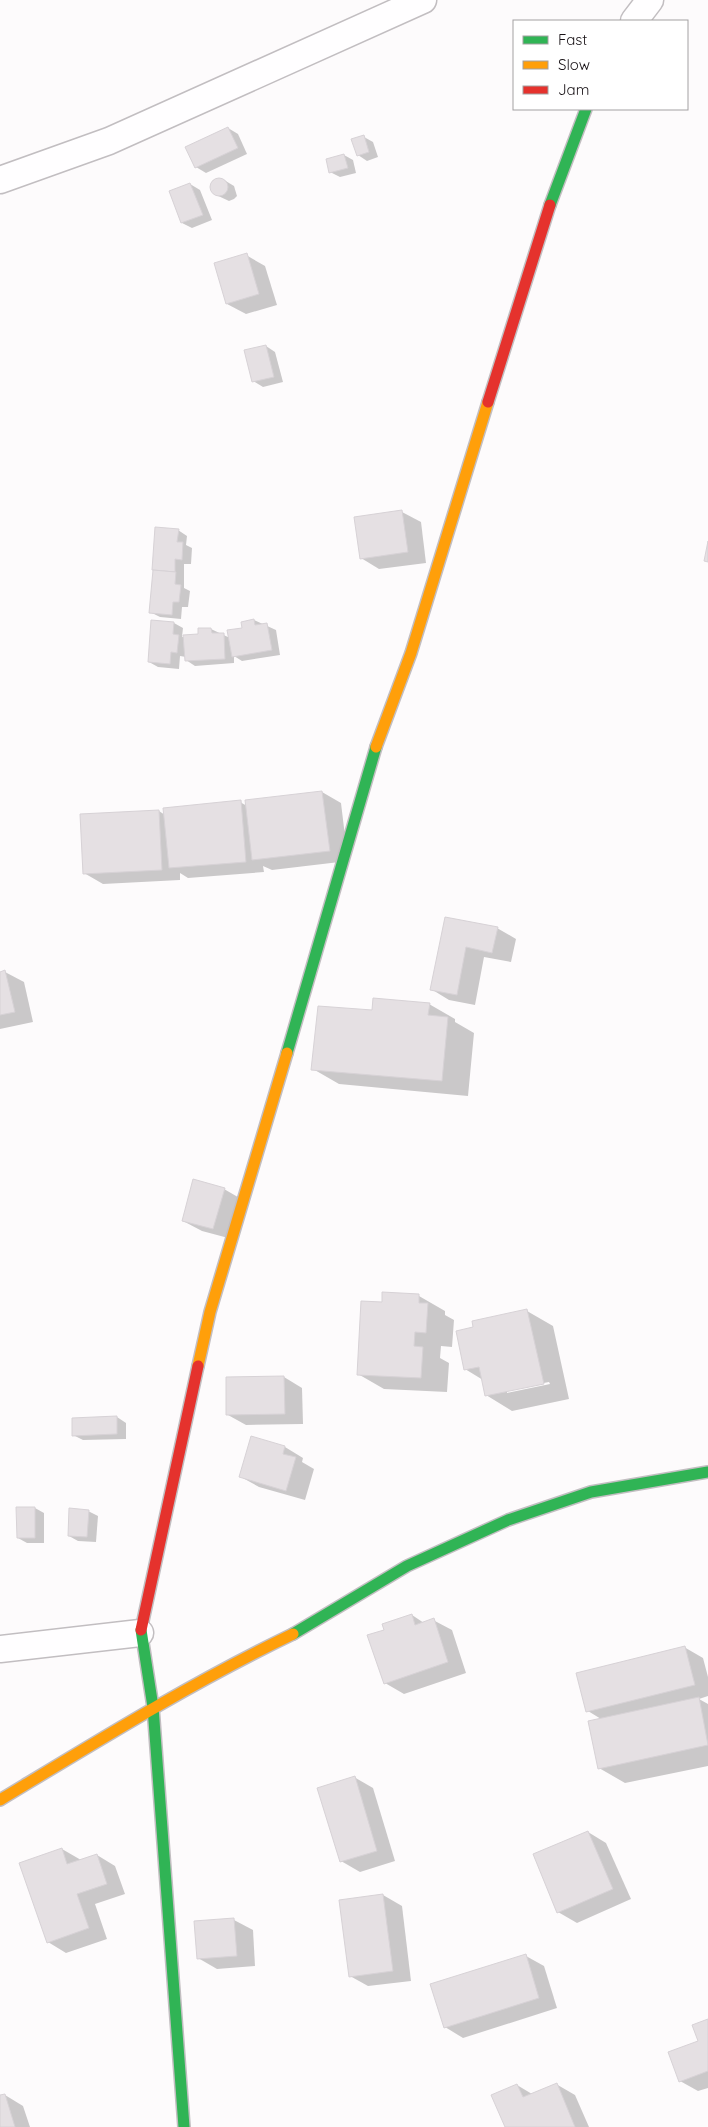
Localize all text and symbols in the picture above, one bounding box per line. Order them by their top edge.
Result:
legend [513,20,688,110]
text: Fast [558,30,587,49]
text: Slow [558,55,590,74]
text: Jam [558,80,589,99]

